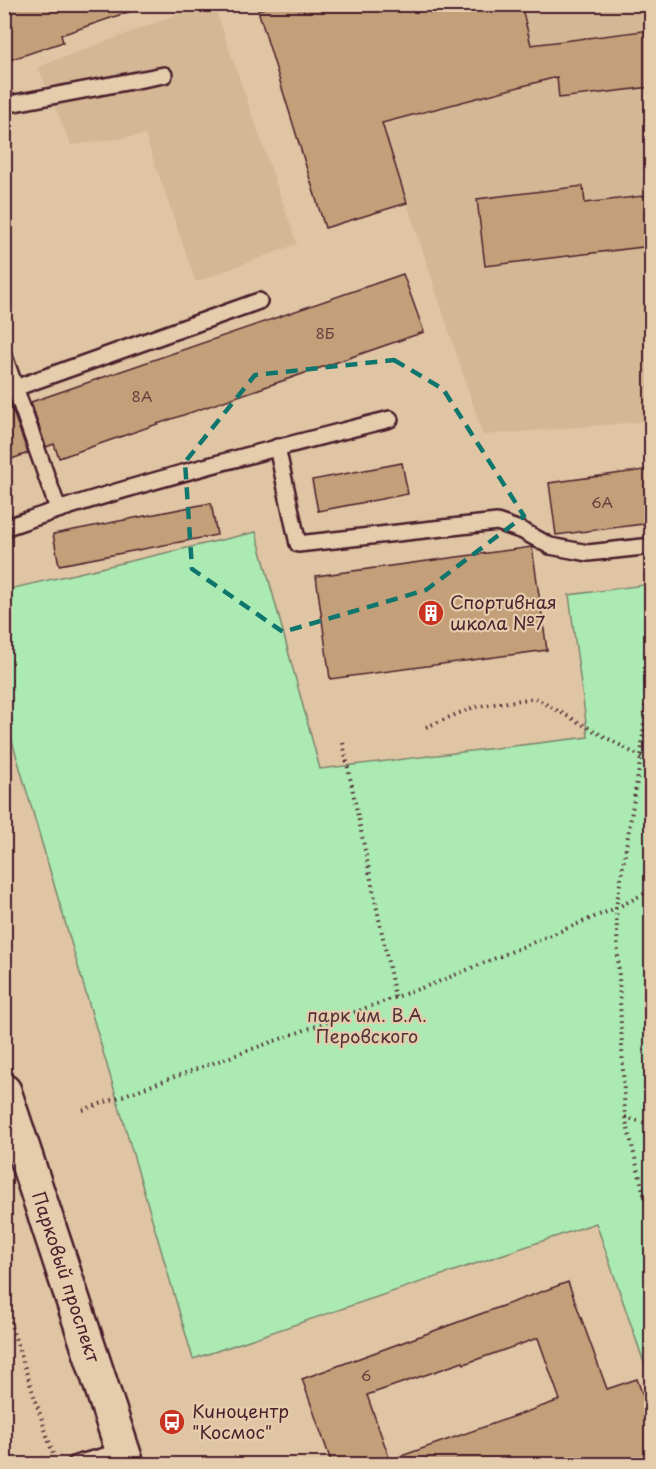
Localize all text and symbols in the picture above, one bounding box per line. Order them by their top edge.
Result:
house number: 8Б [315,321,335,344]
house number: 8А [132,384,152,407]
house number: 6А [591,490,613,513]
place label: Спортивная школа №7 [450,588,557,636]
building icon: Спортивная школа №7 [416,598,446,628]
park label: парк им. В.А. Перовского [307,1001,427,1049]
street label: Парковый проспект [26,1188,108,1366]
house number: 6 [361,1363,371,1386]
place label: Киноцентр "Космос" [192,1397,289,1445]
bus stop icon: Киноцентр "Космос" [157,1407,187,1437]

